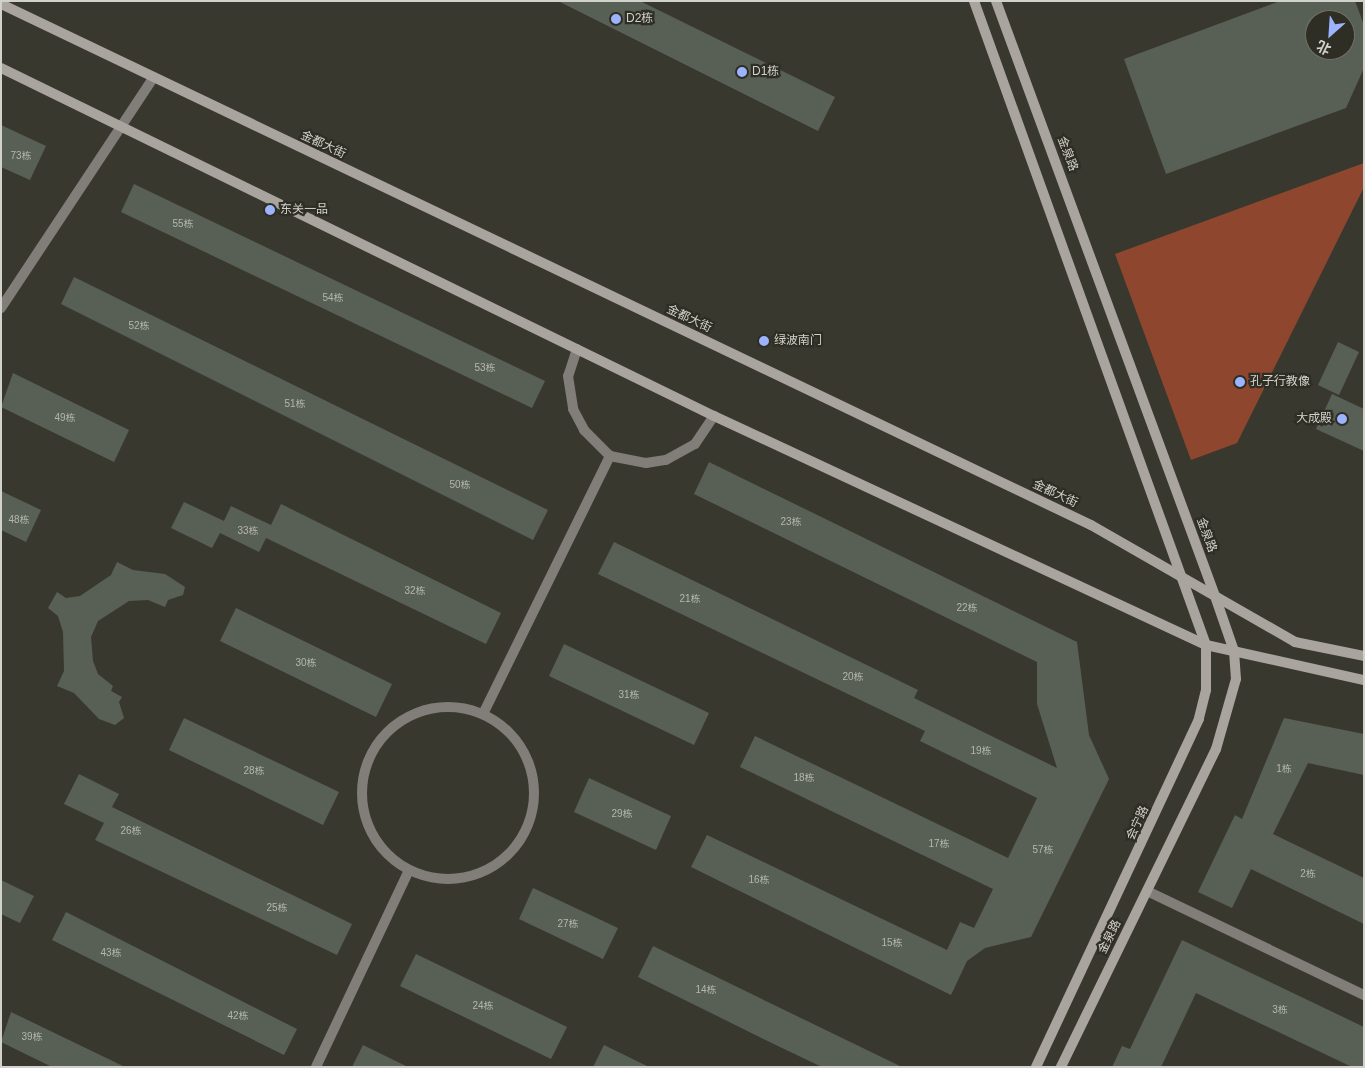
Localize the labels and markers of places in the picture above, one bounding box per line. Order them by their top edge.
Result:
place label: D2栋 [626,12,653,26]
marker: D2栋 [610,13,622,25]
place label: D1栋 [752,65,779,79]
marker: D1栋 [736,66,748,78]
place label: 东关一品 [280,203,328,217]
marker: 东关一品 [264,204,276,216]
place label: 绿波南门 [774,334,822,348]
marker: 绿波南门 [758,335,770,347]
place label: 孔子行教像 [1250,375,1310,389]
marker: 孔子行教像 [1234,376,1246,388]
place label: 大成殿 [1296,412,1332,426]
marker: 大成殿 [1336,413,1348,425]

